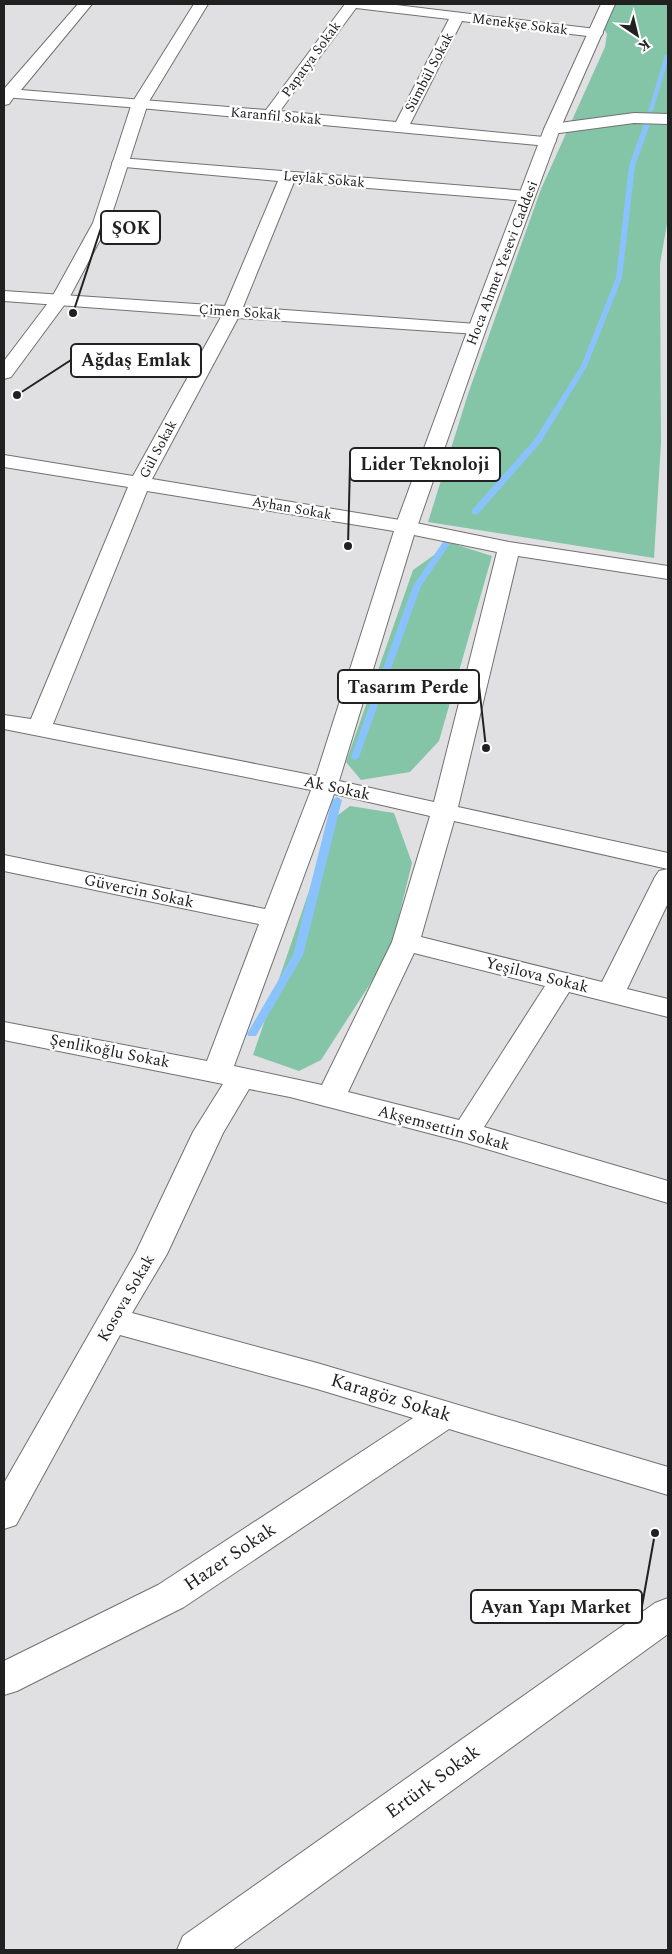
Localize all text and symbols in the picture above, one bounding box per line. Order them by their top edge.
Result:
street label: Menekşe Sokak [471,8,569,40]
north arrow [612,10,662,60]
street label: Papatya Sokak [276,16,346,102]
street label: Sümbül Sokak [399,28,459,116]
text: K [634,34,655,57]
street label: Karanfil Sokak [230,102,323,130]
street label: Leylak Sokak [282,165,366,193]
street label: Hoca Ahmet Yesevi Caddesi [461,178,543,348]
callout: ŞOK [101,211,160,244]
text: ŞOK [112,215,150,242]
street label: Çimen Sokak [198,299,282,325]
callout: Ağdaş Emlak [71,344,201,377]
text: Ağdaş Emlak [81,347,191,374]
street label: Gül Sokak [134,416,182,482]
callout: Lider Teknoloji [350,448,500,481]
text: Lider Teknoloji [360,451,490,478]
street label: Ayhan Sokak [250,491,334,525]
callout: Tasarım Perde [338,670,479,703]
text: Tasarım Perde [348,674,469,701]
street label: Ak Sokak [301,769,373,807]
street label: Güvercin Sokak [82,868,196,914]
street label: Yeşilova Sokak [483,951,591,999]
street label: Şenlikoğlu Sokak [48,1028,172,1074]
street label: Akşemsettin Sokak [375,1099,513,1157]
street label: Kosova Sokak [91,1250,161,1346]
street label: Karagöz Sokak [327,1366,455,1430]
street label: Hazer Sokak [178,1515,282,1599]
callout: Ayan Yapı Market [471,1590,642,1623]
text: Ayan Yapı Market [481,1594,631,1621]
street label: Ertürk Sokak [380,1737,487,1826]

